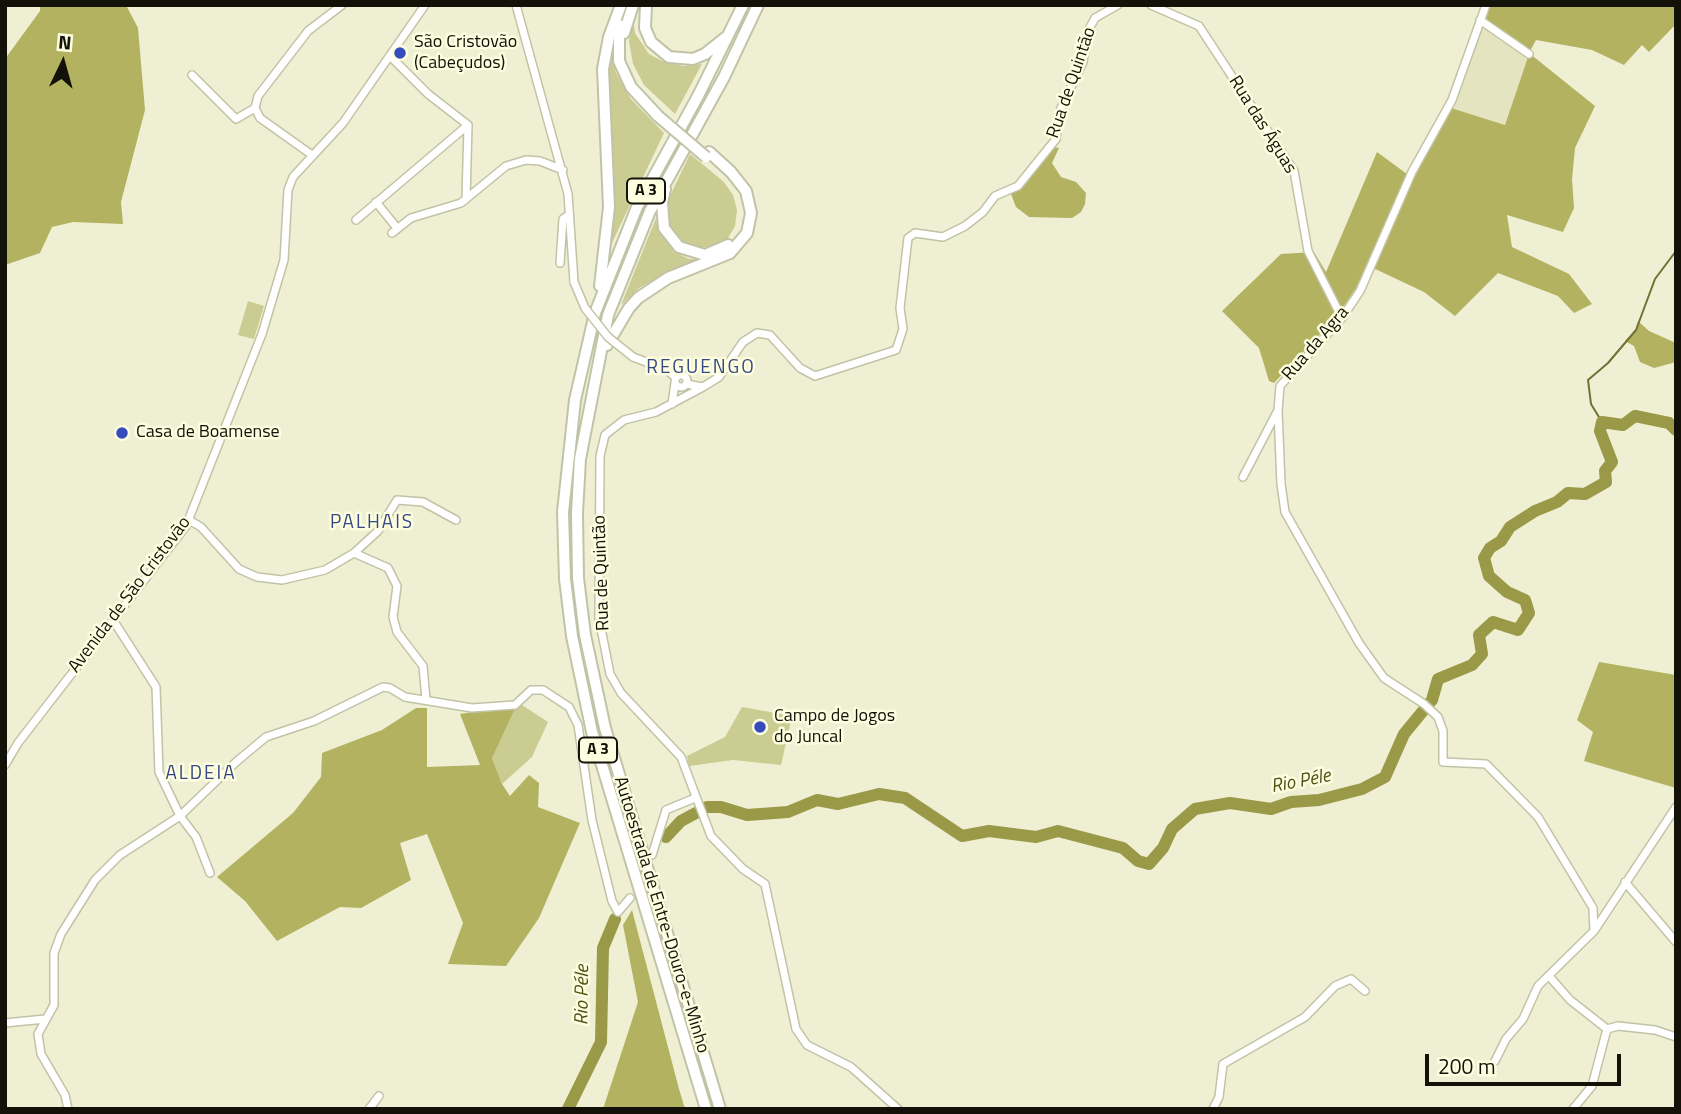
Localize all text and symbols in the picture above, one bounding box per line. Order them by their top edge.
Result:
street label: Rua de Quintão [1043,25,1101,141]
text: N [57,27,73,57]
north arrow [28,28,98,98]
place label: São Cristovão (Cabeçudos) [414,32,517,74]
marker: São Cristovão (Cabeçudos) [392,45,408,61]
street label: Rua das Águas [1223,72,1301,178]
road number: A 3 [627,178,665,204]
street label: Rua da Agra [1278,303,1354,385]
district label: REGUENGO [647,357,755,379]
place label: Casa de Boamense [136,422,280,444]
marker: Casa de Boamense [114,425,130,441]
district label: PALHAIS [331,512,413,534]
street label: Avenida de São Cristovão [64,513,196,677]
street label: Rua de Quintão [589,515,615,631]
place label: Campo de Jogos do Juncal [774,706,895,748]
marker: Campo de Jogos do Juncal [752,719,768,735]
road number: A 3 [579,737,617,762]
district label: ALDEIA [166,763,236,785]
water label: Rio Péle [1269,765,1333,799]
street label: Autoestrada de Entre-Douro-e-Minho [609,774,713,1056]
water label: Rio Péle [571,965,595,1025]
scale bar [1429,1040,1625,1084]
text: 200 m [1438,1050,1495,1082]

